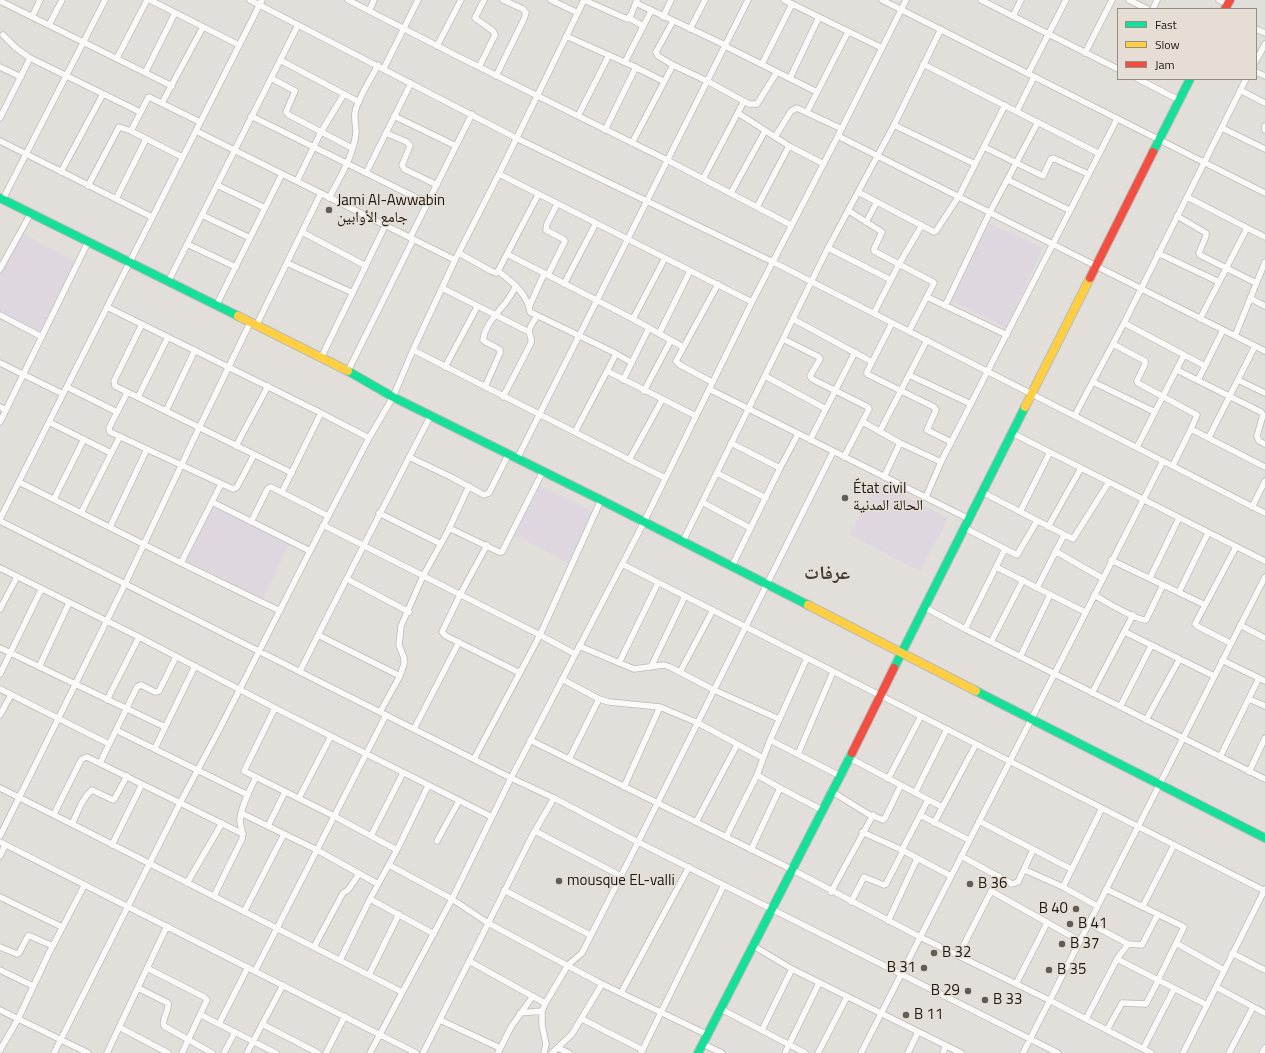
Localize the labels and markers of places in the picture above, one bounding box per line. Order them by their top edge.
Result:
place label: Jami Al-Awwabin جامع الأوابين [337,192,445,227]
marker: Jami Al-Awwabin جامع الأوابين [324,205,334,215]
place label: État civil الحالة المدنية [853,480,923,515]
marker: État civil الحالة المدنية [840,493,850,503]
place label: mousque EL-valli [567,872,675,890]
place label: B 36 [978,875,1007,893]
marker: mousque EL-valli [554,876,564,886]
marker: B 36 [965,879,975,889]
place label: B 40 [1039,900,1068,918]
marker: B 40 [1071,904,1081,914]
place label: B 41 [1078,915,1107,933]
marker: B 41 [1065,919,1075,929]
place label: B 37 [1070,935,1099,953]
marker: B 37 [1057,939,1067,949]
place label: B 32 [942,944,971,962]
marker: B 32 [929,948,939,958]
place label: B 31 [887,959,916,977]
place label: B 35 [1057,961,1086,979]
marker: B 31 [919,963,929,973]
marker: B 35 [1044,965,1054,975]
place label: B 29 [931,982,960,1000]
marker: B 29 [963,986,973,996]
place label: B 33 [993,991,1022,1009]
marker: B 33 [980,995,990,1005]
place label: B 11 [914,1006,943,1024]
marker: B 11 [901,1010,911,1020]

